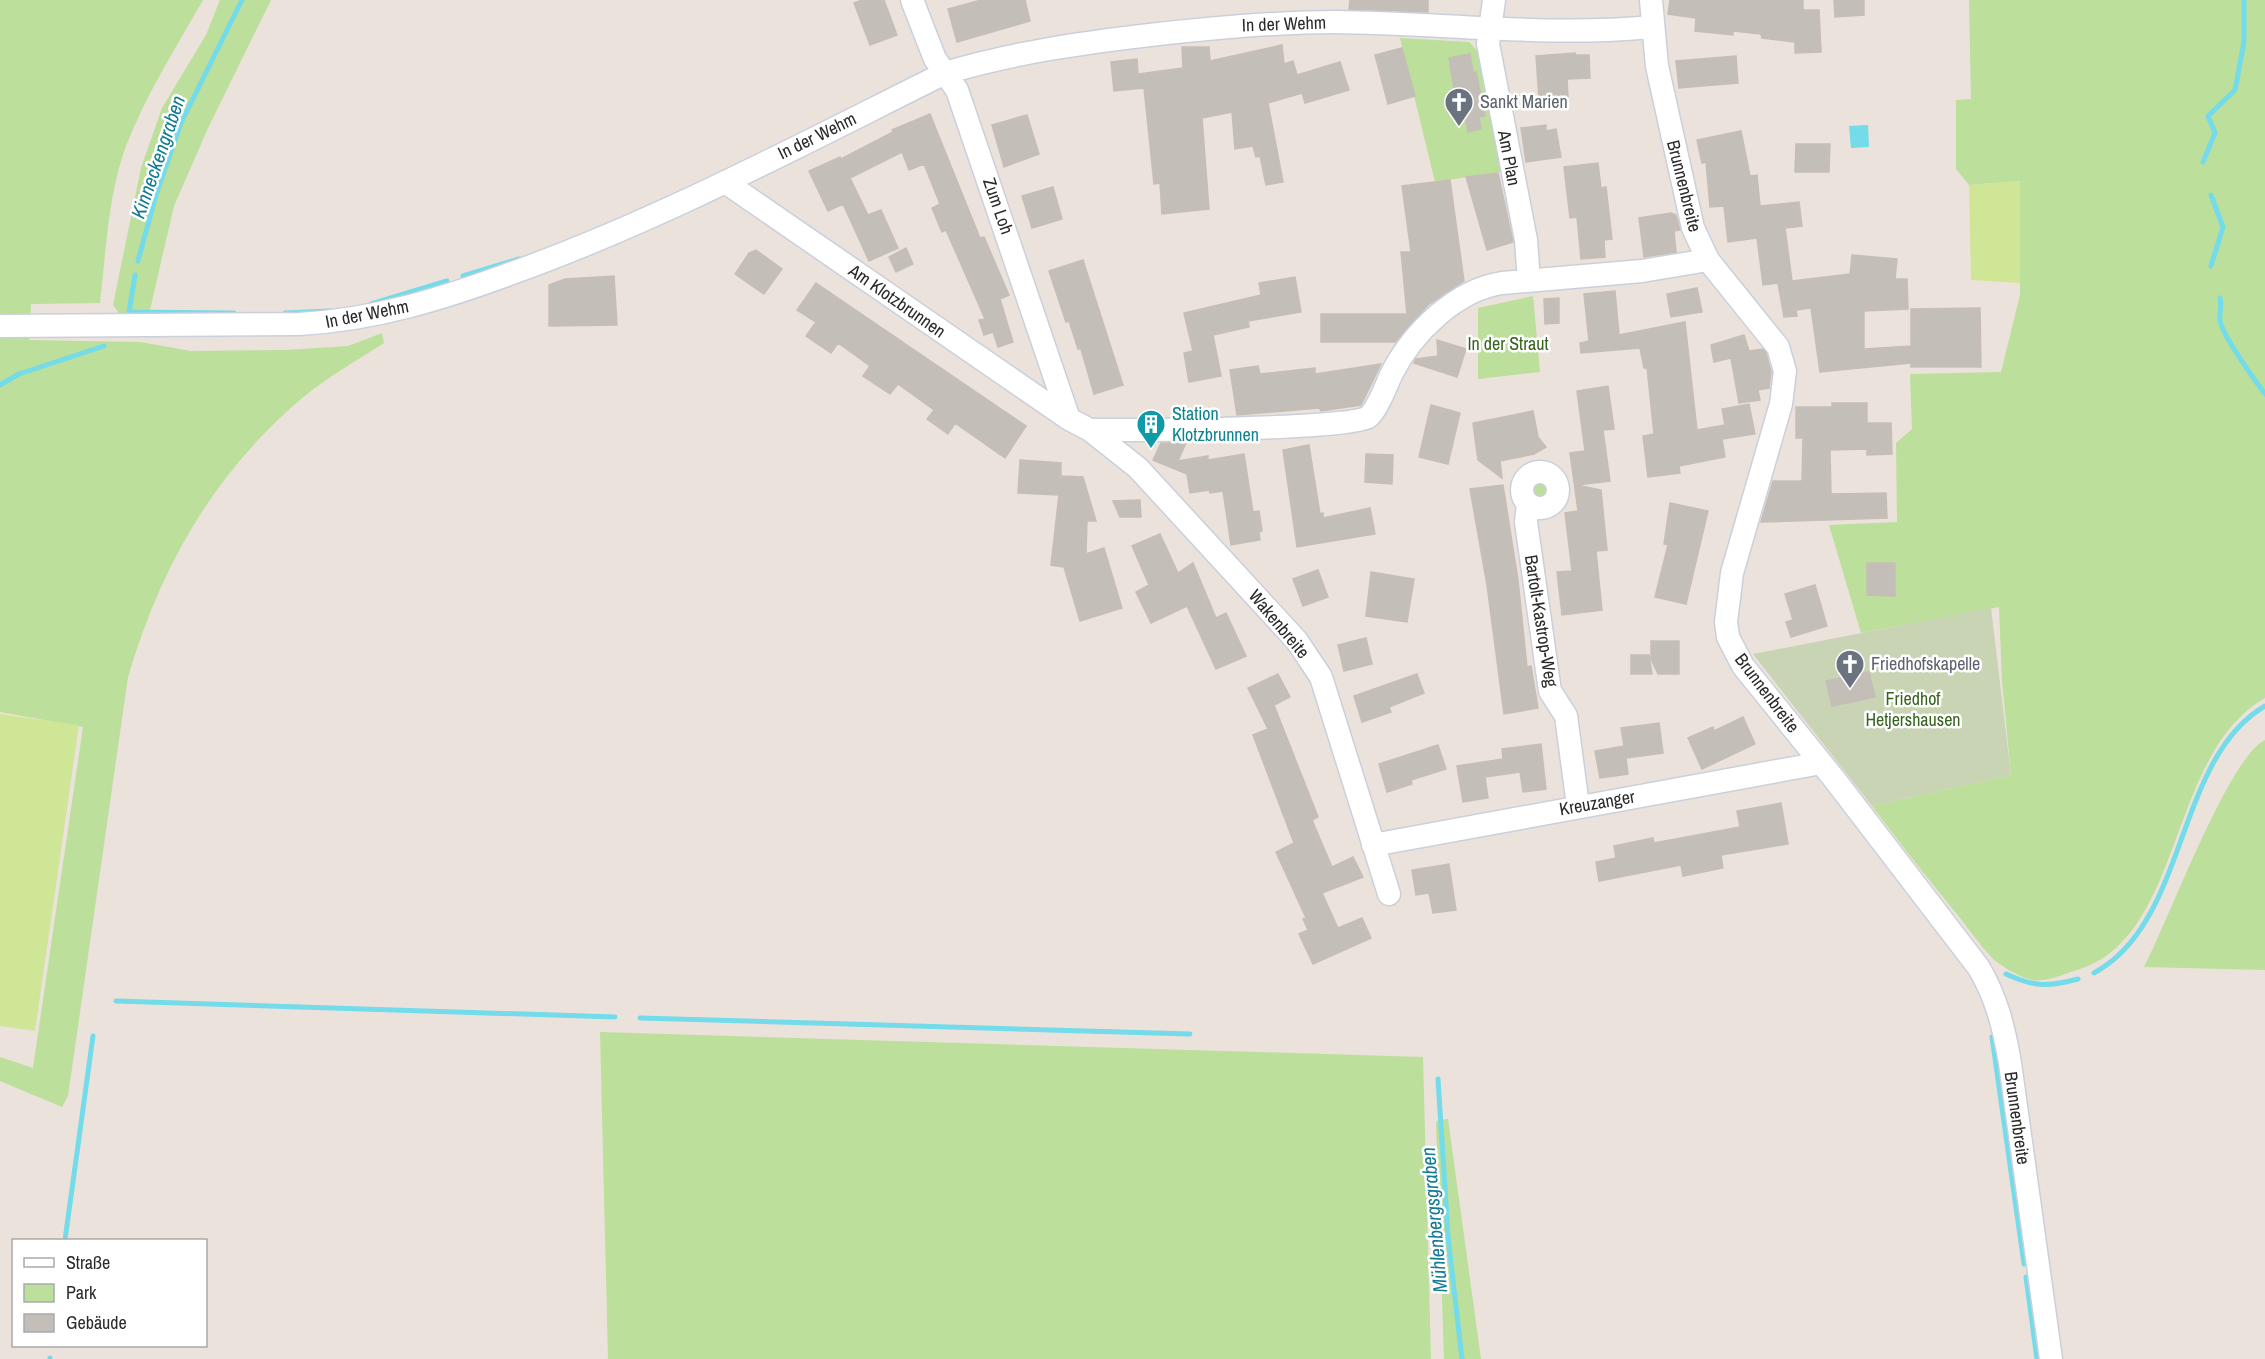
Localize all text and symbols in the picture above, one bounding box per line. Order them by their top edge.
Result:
street label: In der Wehm [1241,10,1327,37]
church icon: Sankt Marien [1443,86,1475,128]
place label: Sankt Marien [1480,89,1568,114]
water label: Kinneckengraben [124,92,191,222]
street label: In der Wehm [773,106,860,165]
street label: Am Plan [1492,127,1527,188]
street label: Brunnenbreite [1661,137,1708,234]
street label: Zum Loh [977,174,1020,237]
street label: Am Klotzbrunnen [843,257,951,343]
street label: In der Wehm [323,293,411,334]
park label: In der Straut [1467,331,1549,356]
place label: Station Klotzbrunnen [1172,401,1259,447]
building icon: Station Klotzbrunnen [1135,408,1167,450]
street label: Bartolt-Kastrop-Weg [1519,553,1564,690]
street label: Wakenbreite [1243,584,1316,664]
street label: Brunnenbreite [1729,648,1806,738]
church icon: Friedhofskapelle [1834,648,1866,690]
place label: Friedhofskapelle [1871,651,1980,676]
park label: Friedhof Hetjershausen [1865,686,1961,732]
street label: Kreuzanger [1557,784,1637,821]
street label: Brunnenbreite [1999,1070,2036,1166]
water label: Mühlenbergsgraben [1414,1146,1453,1294]
legend [12,1239,207,1347]
text: Straße [66,1250,110,1275]
text: Park [66,1280,97,1305]
text: Gebäude [66,1310,127,1335]

